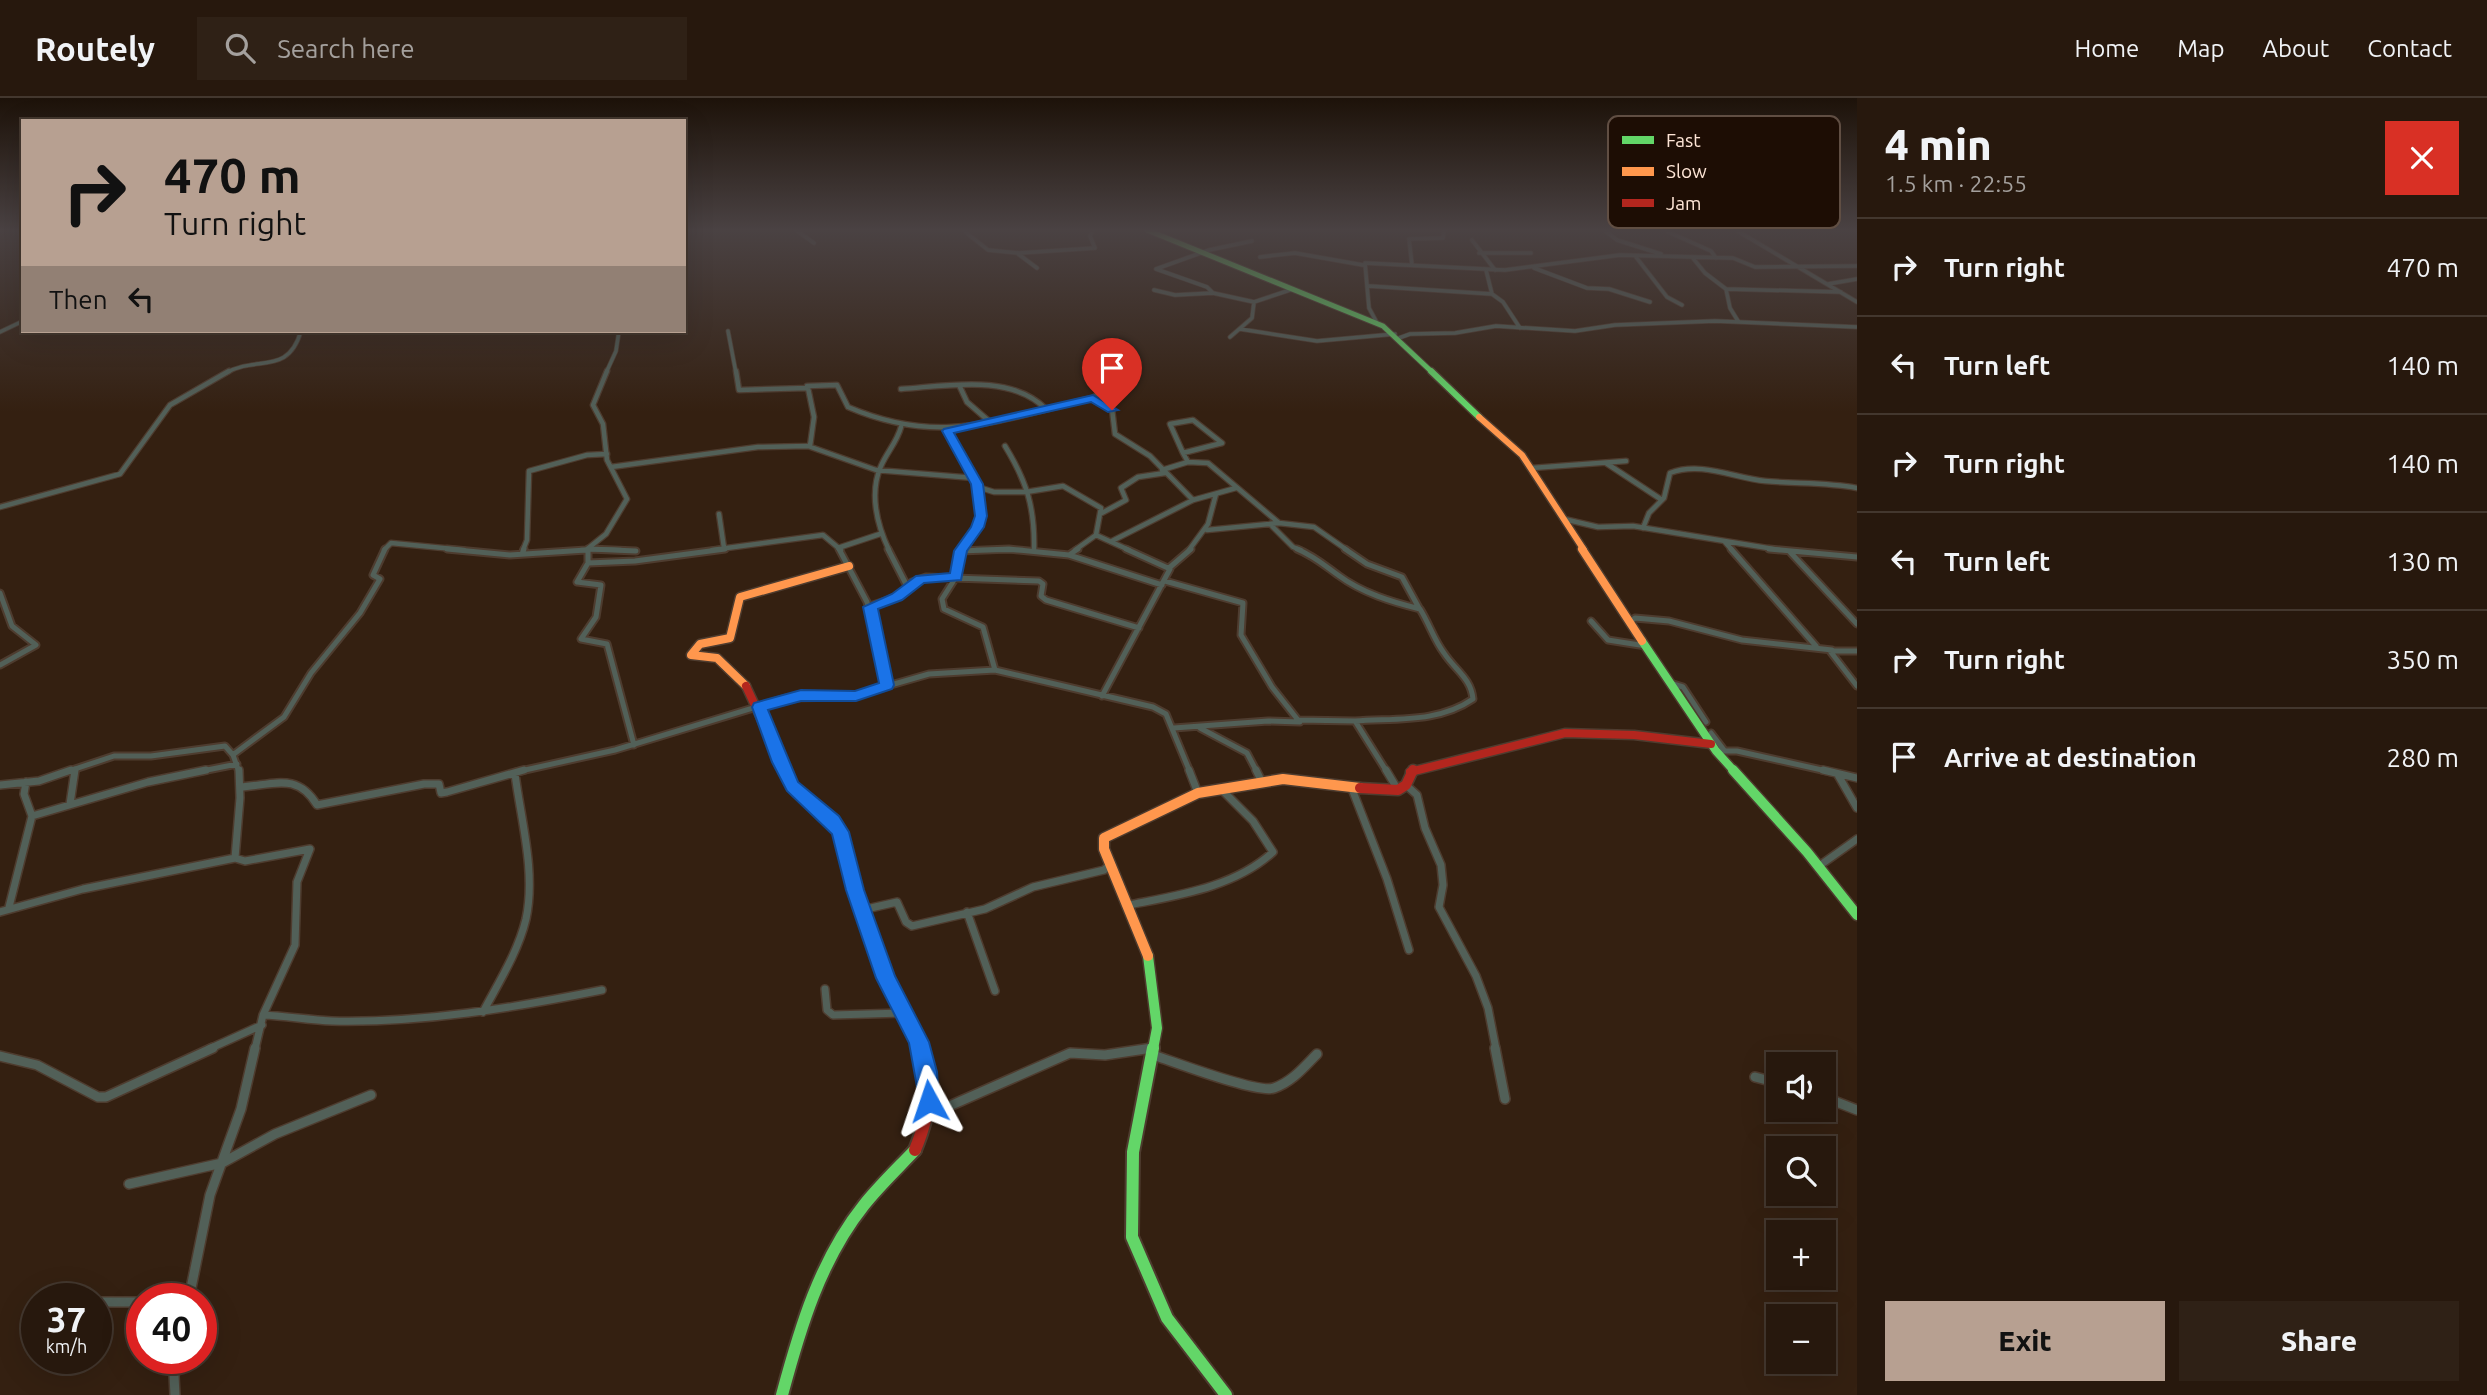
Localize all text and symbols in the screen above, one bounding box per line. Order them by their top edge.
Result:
search box [197,17,687,80]
icon: search [221,29,259,67]
text: Routely [35,30,155,67]
text: Search here [277,34,415,63]
text: Home [2074,35,2139,62]
text: Map [2177,35,2224,62]
text: About [2262,35,2329,62]
text: Contact [2367,35,2452,62]
legend [1608,116,1840,228]
text: 4 min [1885,121,1992,168]
button: close [2385,121,2459,195]
text: Fast [1666,129,1701,151]
icon: right [49,147,140,238]
text: 470 m [164,147,301,202]
text: Slow [1666,160,1707,182]
text: 1.5 km · 22:55 [1885,171,2027,196]
text: Jam [1666,192,1702,214]
text: Turn right [164,205,306,241]
icon: right [1885,248,1923,286]
text: Turn right [1944,253,2065,282]
text: 470 m [2387,253,2459,282]
icon: left [122,280,160,318]
text: Then [49,285,108,314]
pin [1082,338,1142,410]
icon: left [1885,346,1923,384]
icon: arrive [1093,349,1131,387]
text: Turn left [1944,351,2050,380]
text: 140 m [2387,351,2459,380]
icon: right [1885,444,1923,482]
text: Turn right [1944,449,2065,478]
text: 140 m [2387,449,2459,478]
icon: left [1885,542,1923,580]
text: Turn left [1944,547,2050,576]
text: 130 m [2387,547,2459,576]
icon: right [1885,640,1923,678]
text: Turn right [1944,645,2065,674]
text: 350 m [2387,645,2459,674]
icon: arrive [1885,738,1923,776]
text: Arrive at destination [1944,743,2197,772]
text: 280 m [2387,743,2459,772]
map controls [1766,1052,1836,1374]
button: sound [1766,1052,1836,1122]
position arrow [892,1064,966,1138]
button: search [1766,1136,1836,1206]
button: + [1766,1220,1836,1290]
speed limit sign: 40 [126,1283,217,1374]
text: 37 [47,1299,86,1339]
button: Exit [1885,1301,2165,1381]
button: Share [2179,1301,2459,1381]
button: − [1766,1304,1836,1374]
text: km/h [46,1336,87,1356]

